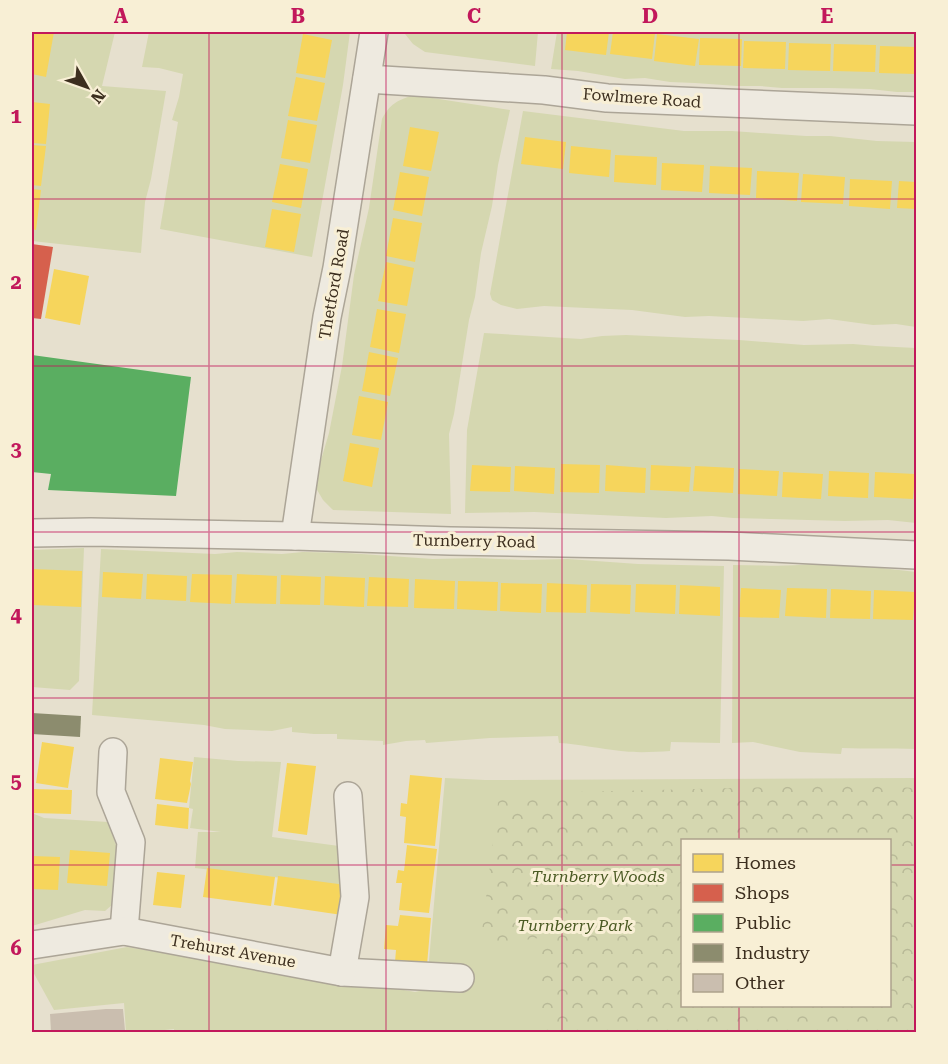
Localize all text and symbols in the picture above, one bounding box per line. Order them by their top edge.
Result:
text: A [114,4,129,28]
text: B [291,4,305,28]
text: C [467,4,481,28]
text: D [642,4,658,28]
text: E [821,4,834,28]
north arrow [57,57,117,117]
street label: Fowlmere Road [582,84,702,112]
text: N [87,85,109,107]
text: 1 [10,104,22,128]
street label: Thetford Road [315,227,353,341]
text: 2 [10,270,22,294]
text: 3 [10,437,22,461]
street label: Turnberry Road [413,530,535,552]
text: 4 [10,603,22,627]
text: 5 [10,769,22,793]
legend [681,839,891,1007]
text: Homes [735,852,796,873]
park label: Turnberry Woods [531,867,665,886]
text: Shops [735,882,789,903]
text: Public [735,912,791,933]
park label: Turnberry Park [517,916,633,935]
street label: Trehurst Avenue [169,931,298,971]
text: 6 [10,936,22,960]
text: Industry [735,942,810,963]
text: Other [735,972,785,993]

